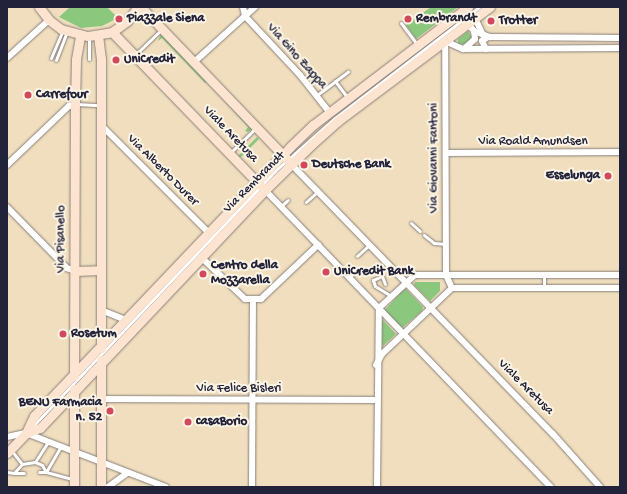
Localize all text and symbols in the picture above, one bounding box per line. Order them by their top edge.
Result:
place label: Piazzale Siena [127,11,204,27]
place label: Rembrandt [416,11,477,27]
place label: Trotter [499,13,537,29]
marker: Piazzale Siena [114,14,124,24]
marker: Rembrandt [403,14,413,24]
marker: Trotter [486,16,496,26]
street label: Via Gino Zappa [262,21,330,93]
place label: UniCredit [124,52,175,68]
marker: UniCredit [111,55,121,65]
place label: Carrefour [36,87,88,103]
marker: Carrefour [23,90,33,100]
street label: Via Giovanni Fantoni [427,103,443,213]
street label: Viale Aretusa [199,104,261,166]
street label: Via Alberto Durer [123,132,201,210]
street label: Via Roald Amundsen [478,134,588,150]
street label: Via Rembrandt [221,149,289,217]
place label: Deutsche Bank [312,157,390,173]
marker: Deutsche Bank [299,160,309,170]
place label: Esselunga [546,168,600,184]
marker: Esselunga [603,171,613,181]
street label: Via Pisanello [54,205,70,273]
place label: Centro della Mozzarella [211,259,278,290]
place label: UniCredit Bank [334,264,414,280]
marker: UniCredit Bank [321,267,331,277]
marker: Centro della Mozzarella [198,269,208,279]
place label: Rosetum [71,326,117,342]
marker: Rosetum [58,329,68,339]
street label: Viale Aretusa [494,357,556,419]
street label: Via Felice Bisleri [197,381,281,397]
place label: BENU Farmacia n. 52 [19,396,102,427]
marker: BENU Farmacia n. 52 [105,406,115,416]
place label: casaBorio [196,414,247,430]
marker: casaBorio [183,417,193,427]

